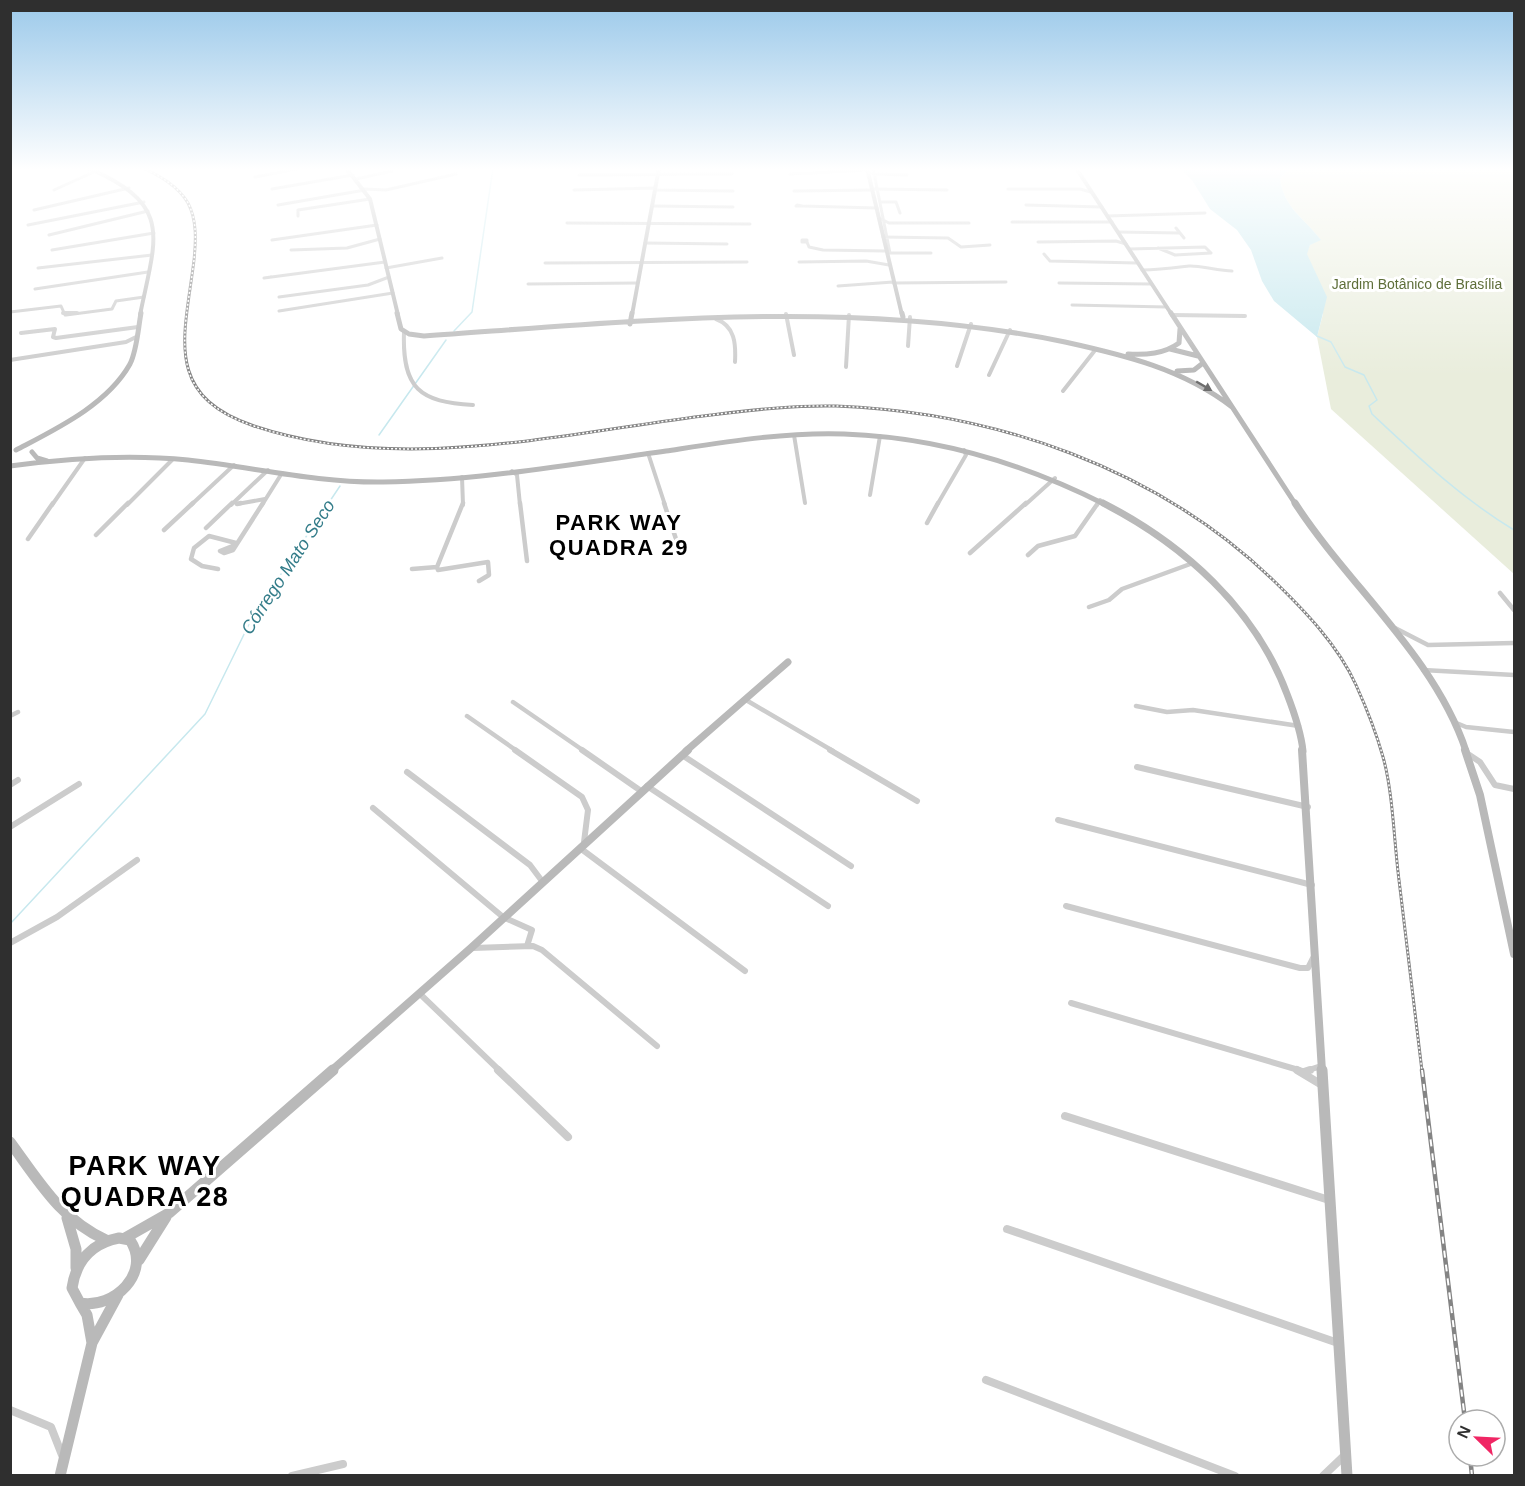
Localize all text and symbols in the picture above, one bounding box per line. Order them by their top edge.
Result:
park label: Jardim Botânico de Brasília [1332,276,1502,292]
one-way arrow [1195,380,1212,390]
water label: Córrego Mato Seco [237,496,339,638]
district label: PARK WAY QUADRA 29 [549,510,689,560]
district label: PARK WAY QUADRA 28 [61,1151,229,1212]
north arrow [1447,1408,1507,1468]
text: N [1454,1423,1474,1441]

